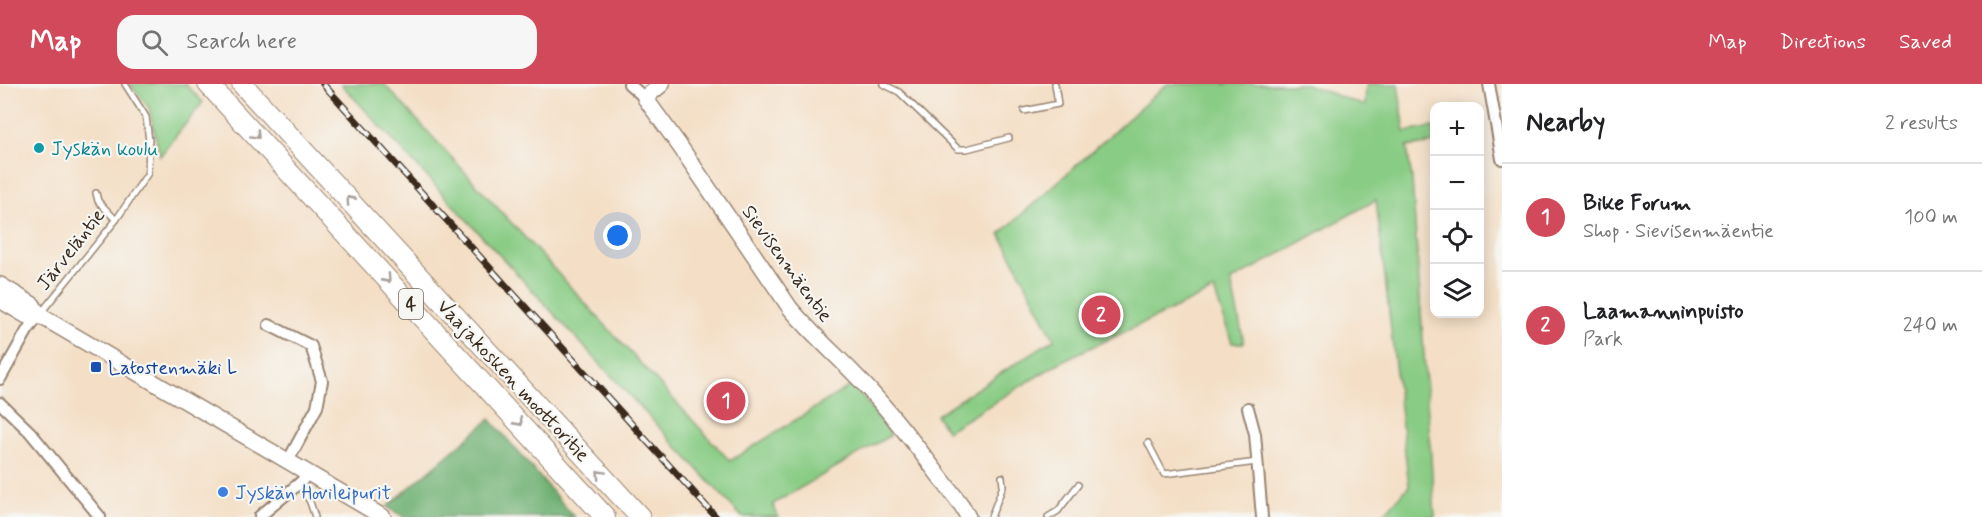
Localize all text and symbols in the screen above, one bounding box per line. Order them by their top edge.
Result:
search box [117,15,537,69]
text: Map [30,24,81,61]
icon: search [138,26,171,59]
text: Search here [186,28,297,56]
text: Map [1708,28,1747,56]
text: Directions [1780,28,1866,56]
text: Saved [1899,28,1952,56]
map controls [1430,102,1484,318]
button: + [1430,102,1484,156]
text: Nearby [1526,106,1605,140]
text: 2 results [1885,110,1958,137]
one-way arrow [249,128,260,138]
place label: Jyskän koulu [51,136,158,163]
marker: Jyskän koulu [32,141,46,155]
button: − [1430,156,1484,210]
text: Bike Forum [1583,190,1691,218]
one-way arrow [346,197,357,207]
street label: Sievisenmäentie [735,200,839,328]
street label: Järveläntie [31,203,112,296]
text: 1 [1541,204,1550,231]
text: 100 m [1904,204,1958,231]
button: locate [1430,210,1484,264]
text: Shop · Sievisenmäentie [1583,218,1774,245]
your location [603,221,632,250]
button: layers [1430,264,1484,318]
one-way arrow [380,272,391,282]
road number: 4 [399,289,423,319]
pin: 2 [1082,292,1120,338]
street label: Vaajakosken moottoritie [430,294,596,468]
text: Laamanninpuisto [1583,298,1744,326]
text: 2 [1541,312,1550,339]
text: 240 m [1903,312,1958,339]
text: Park [1583,326,1623,353]
place label: Latostenmäki L [108,355,237,382]
marker: Latostenmäki L [89,360,103,374]
pin: 1 [706,378,746,424]
one-way arrow [512,416,523,426]
one-way arrow [596,470,607,481]
place label: Jyskän Hovileipurit [235,480,391,507]
marker: Jyskän Hovileipurit [216,485,230,499]

